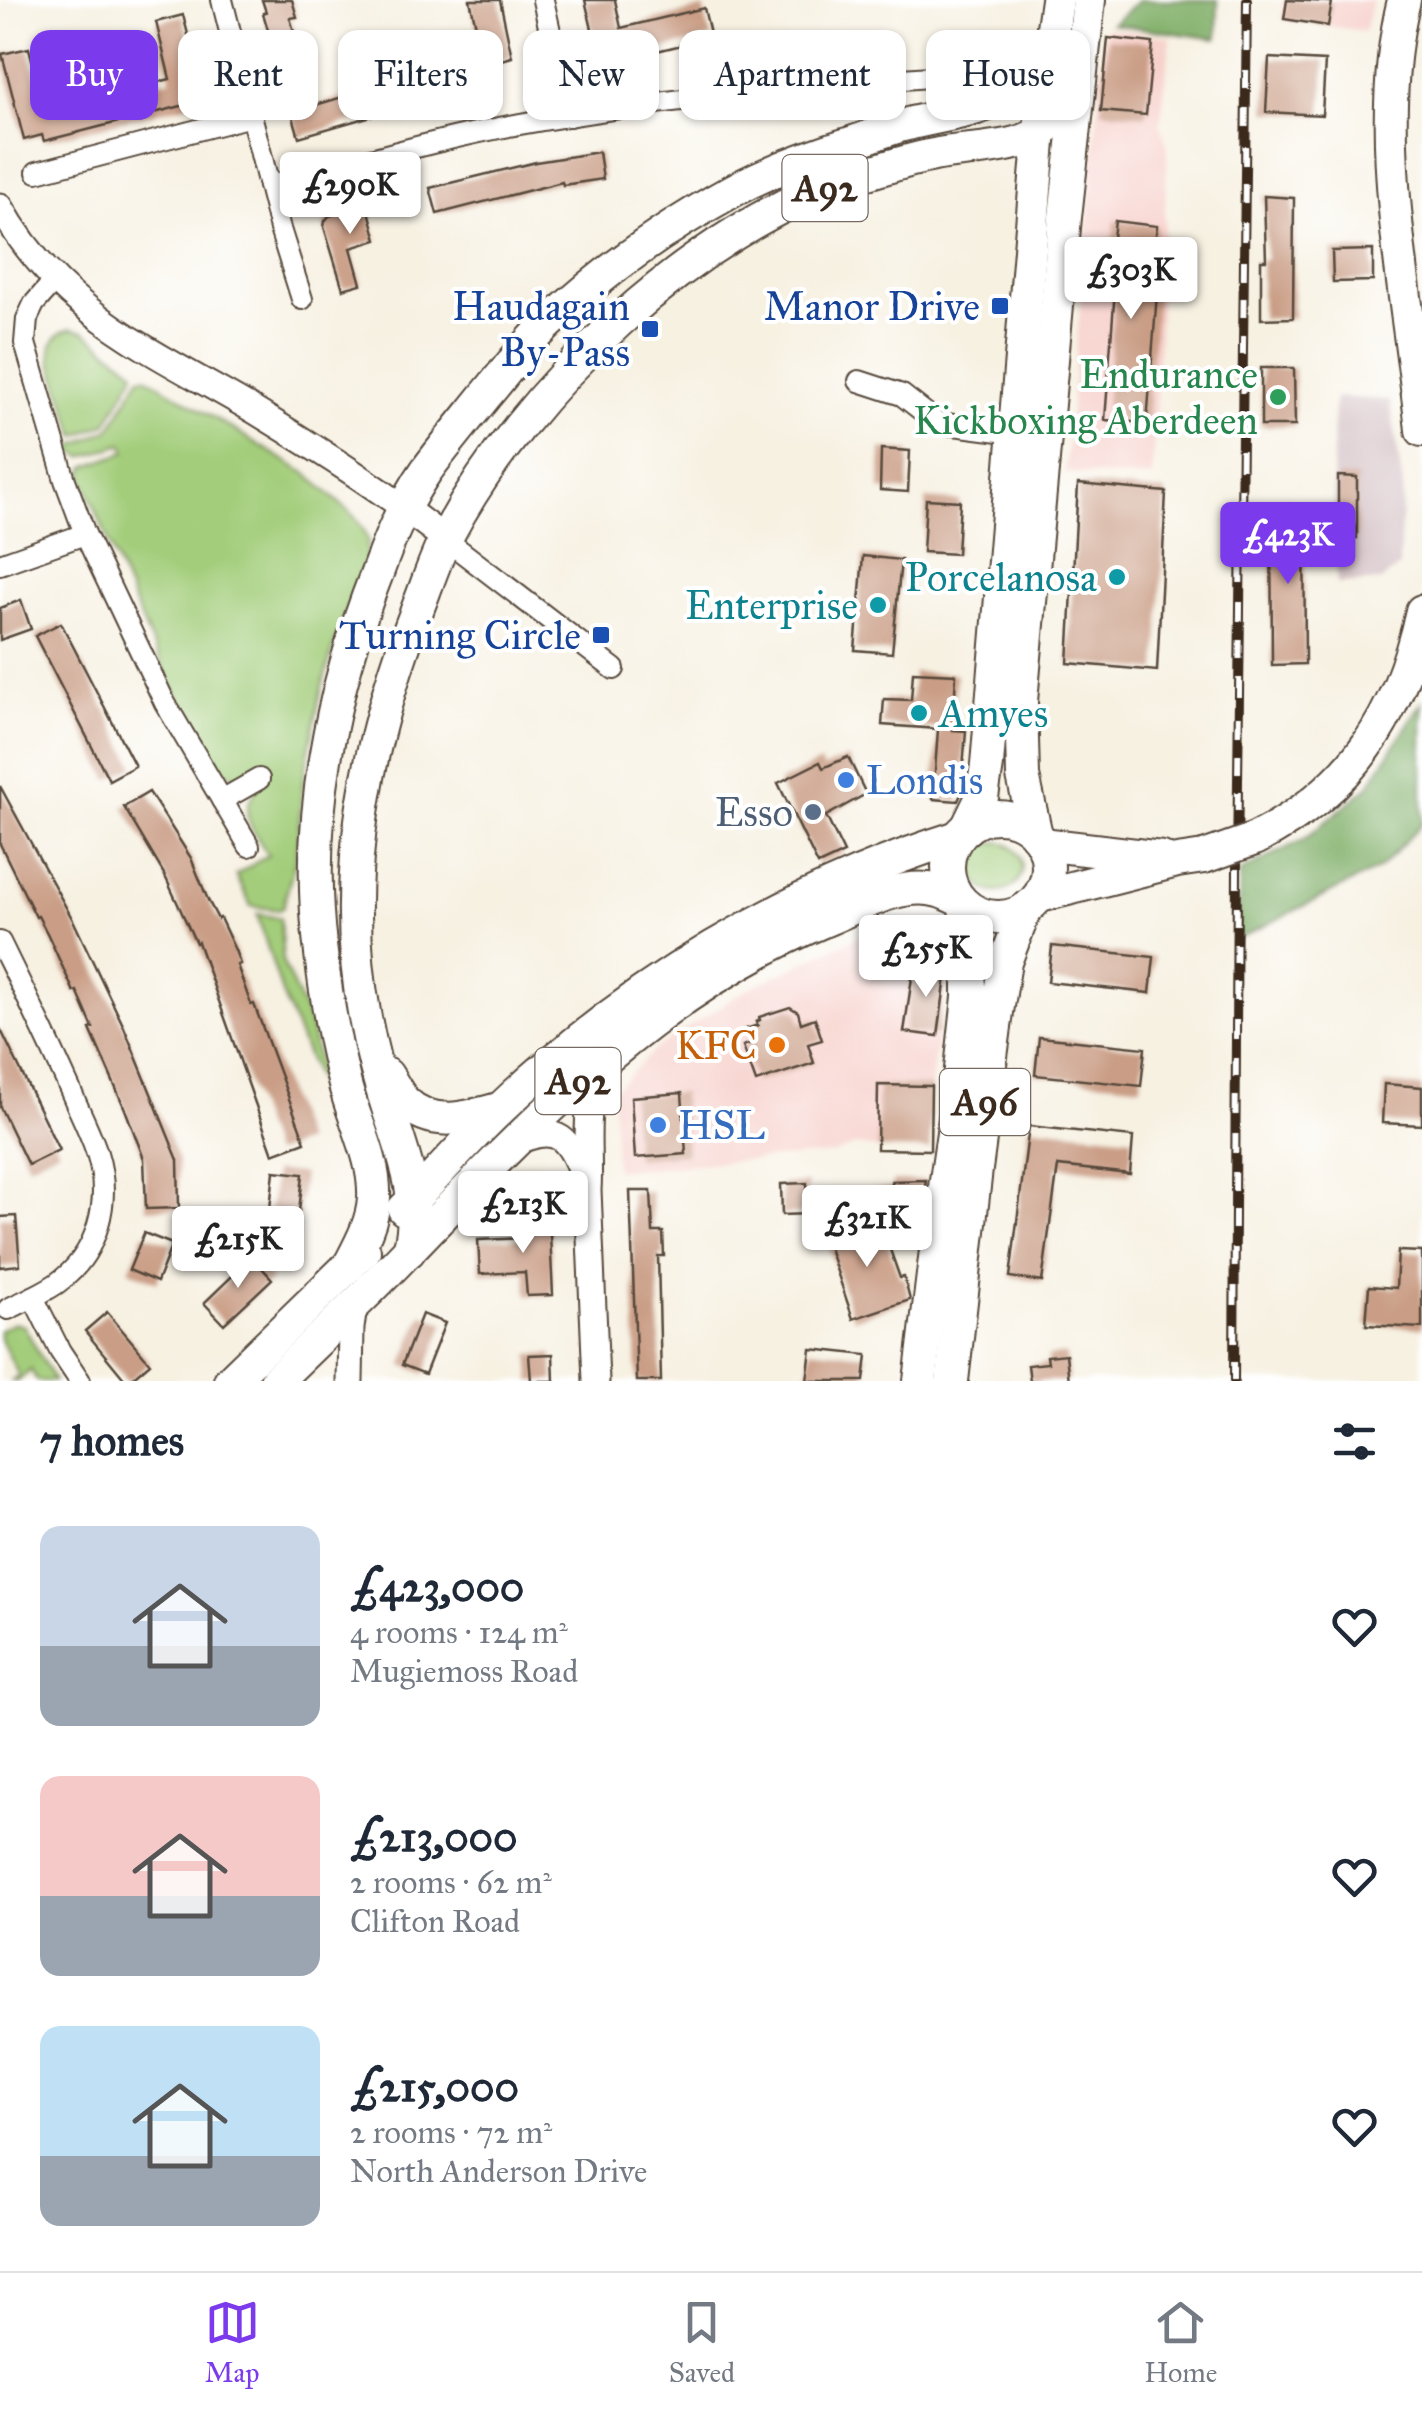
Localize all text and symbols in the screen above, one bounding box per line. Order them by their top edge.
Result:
chip: Buy [30,30,158,120]
chip: Rent [178,30,318,120]
chip: Filters [338,30,503,120]
chip: New [523,30,659,120]
chip: Apartment [679,30,906,120]
chip: House [926,30,1090,120]
pin: £290K [280,152,420,237]
road number: A92 [782,155,868,221]
text: £290K [302,165,398,204]
pin: £303K [1061,237,1201,322]
text: £303K [1086,250,1176,289]
place label: Haudagain By-Pass [452,282,630,377]
place label: Manor Drive [764,282,980,331]
marker: Manor Drive [989,295,1011,317]
marker: Haudagain By-Pass [639,318,661,340]
place label: Endurance Kickboxing Aberdeen [913,350,1258,445]
marker: Endurance Kickboxing Aberdeen [1267,386,1289,408]
pin: £423K [1218,502,1358,587]
text: £423K [1242,515,1334,554]
place label: Porcelanosa [905,553,1097,602]
marker: Porcelanosa [1106,566,1128,588]
place label: Enterprise [685,581,858,630]
marker: Enterprise [867,594,889,616]
place label: Turning Circle [339,611,581,660]
marker: Turning Circle [590,624,612,646]
place label: Amyes [937,689,1048,738]
marker: Amyes [908,702,930,724]
place label: Londis [866,756,983,805]
marker: Londis [835,769,857,791]
place label: Esso [715,788,793,837]
marker: Esso [802,801,824,823]
pin: £255K [856,915,996,1000]
text: £255K [881,928,971,967]
place label: KFC [675,1021,757,1070]
marker: KFC [766,1034,788,1056]
road number: A92 [536,1048,620,1114]
road number: A96 [940,1069,1030,1135]
place label: HSL [678,1101,766,1150]
marker: HSL [647,1114,669,1136]
pin: £213K [453,1171,593,1256]
text: £213K [480,1184,566,1223]
pin: £321K [797,1185,937,1270]
text: £321K [824,1198,910,1237]
pin: £215K [168,1206,308,1291]
text: £215K [194,1219,282,1258]
icon: filters [1327,1414,1382,1469]
text: 7 homes [40,1415,184,1467]
text: £423,000 [350,1561,524,1613]
icon: home [120,1566,240,1686]
icon: heart [1327,1599,1382,1654]
text: 4 rooms · 124 m² [350,1613,568,1652]
text: Mugiemoss Road [350,1652,578,1691]
text: £213,000 [350,1811,518,1863]
icon: home [120,1816,240,1936]
icon: heart [1327,1849,1382,1904]
text: 2 rooms · 62 m² [350,1863,552,1902]
text: Clifton Road [350,1902,520,1941]
text: £215,000 [350,2061,519,2113]
icon: home [120,2066,240,2186]
icon: heart [1327,2099,1382,2154]
text: 2 rooms · 72 m² [350,2113,552,2152]
text: North Anderson Drive [350,2152,647,2191]
tab: Map [205,2295,260,2390]
tab: Saved [669,2295,735,2390]
tab: Home [1144,2295,1217,2390]

